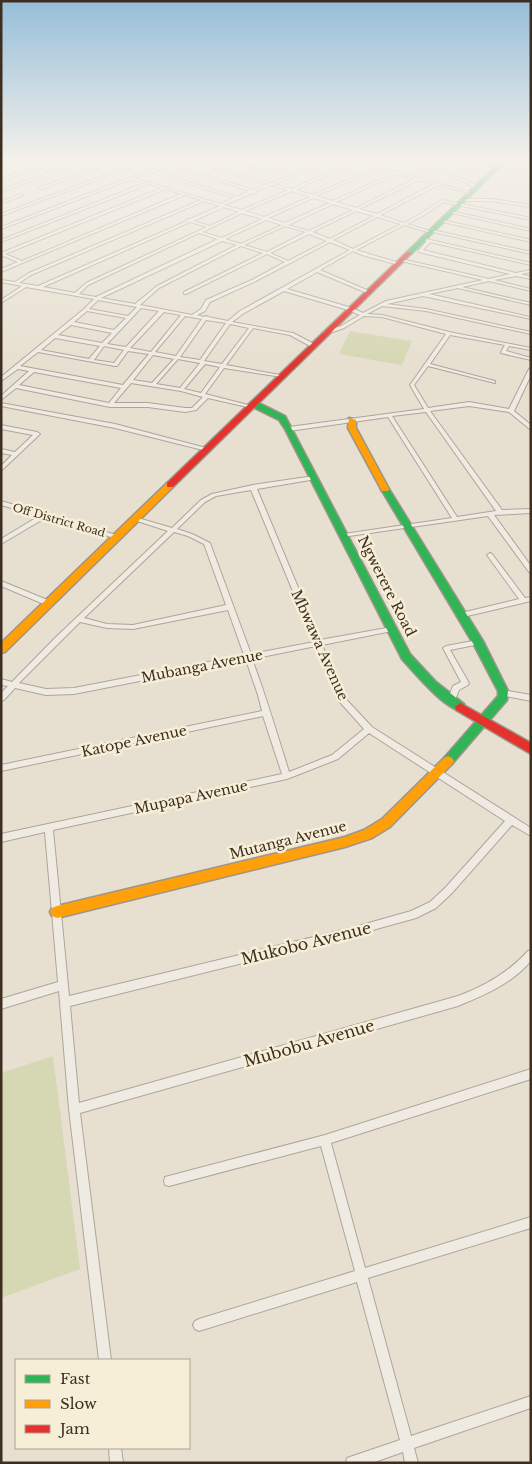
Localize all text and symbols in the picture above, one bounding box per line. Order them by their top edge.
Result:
street label: Off District Road [11,500,107,540]
street label: Ngwerere Road [354,533,420,640]
street label: Mbwawa Avenue [287,587,353,703]
street label: Mubanga Avenue [140,645,264,687]
street label: Katope Avenue [80,721,188,761]
street label: Mupapa Avenue [133,776,249,818]
street label: Mutanga Avenue [228,817,348,863]
street label: Mukobo Avenue [239,917,373,969]
street label: Mubobu Avenue [241,1015,377,1071]
legend [15,1359,190,1449]
text: Fast [60,1369,91,1388]
text: Slow [60,1394,97,1413]
text: Jam [58,1419,90,1438]

